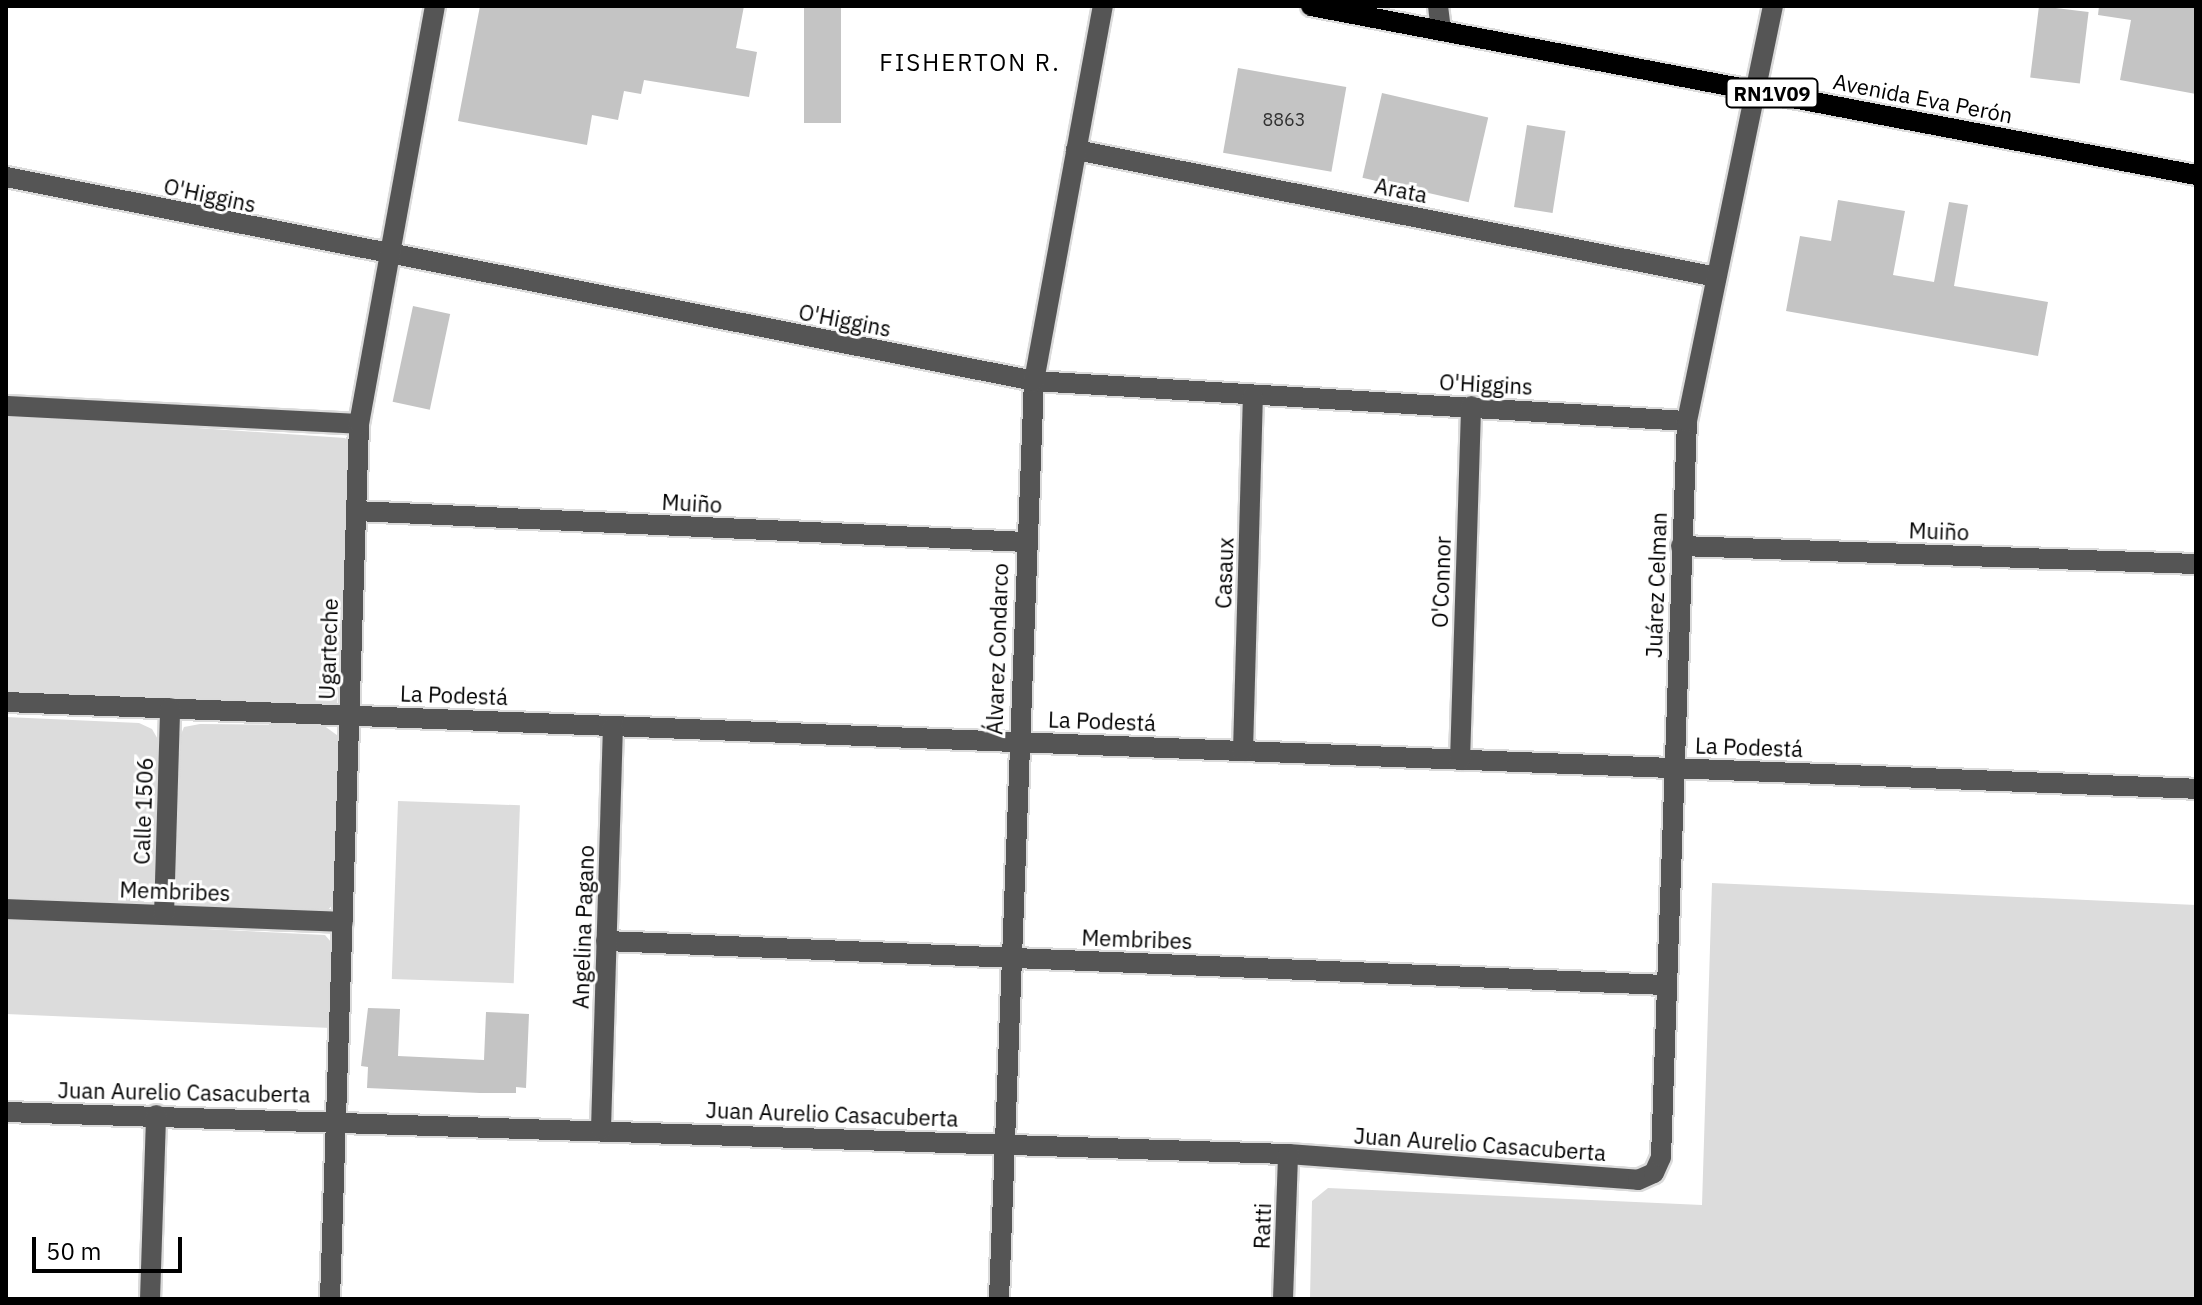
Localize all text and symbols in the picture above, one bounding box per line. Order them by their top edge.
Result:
district label: FISHERTON R. [879,49,1061,77]
street label: Avenida Eva Perón [1831,68,2015,128]
road number: RN1V09 [1724,77,1820,109]
house number: 8863 [1262,109,1306,131]
street label: O'Higgins [161,172,259,218]
street label: Arata [1372,172,1430,208]
street label: O'Higgins [796,298,894,342]
street label: O'Higgins [1439,368,1533,400]
street label: Muiño [661,488,723,518]
street label: Juárez Celman [1640,512,1672,658]
street label: Muiño [1908,517,1970,545]
street label: O'Connor [1426,536,1456,628]
street label: Casaux [1210,537,1238,609]
street label: Álvarez Condarco [981,563,1013,735]
street label: Ugarteche [313,598,343,700]
street label: La Podestá [400,680,508,710]
street label: La Podestá [1048,706,1156,736]
street label: La Podestá [1695,732,1803,762]
street label: Calle 1506 [128,757,158,865]
street label: Angelina Pagano [567,845,599,1009]
street label: Membribes [119,876,231,906]
street label: Membribes [1081,924,1193,954]
street label: Juan Aurelio Casacuberta [57,1077,311,1107]
street label: Juan Aurelio Casacuberta [705,1096,959,1132]
street label: Juan Aurelio Casacuberta [1353,1122,1607,1166]
street label: Ratti [1248,1202,1276,1250]
scale bar [36,1221,186,1271]
text: 50 m [46,1235,101,1267]

